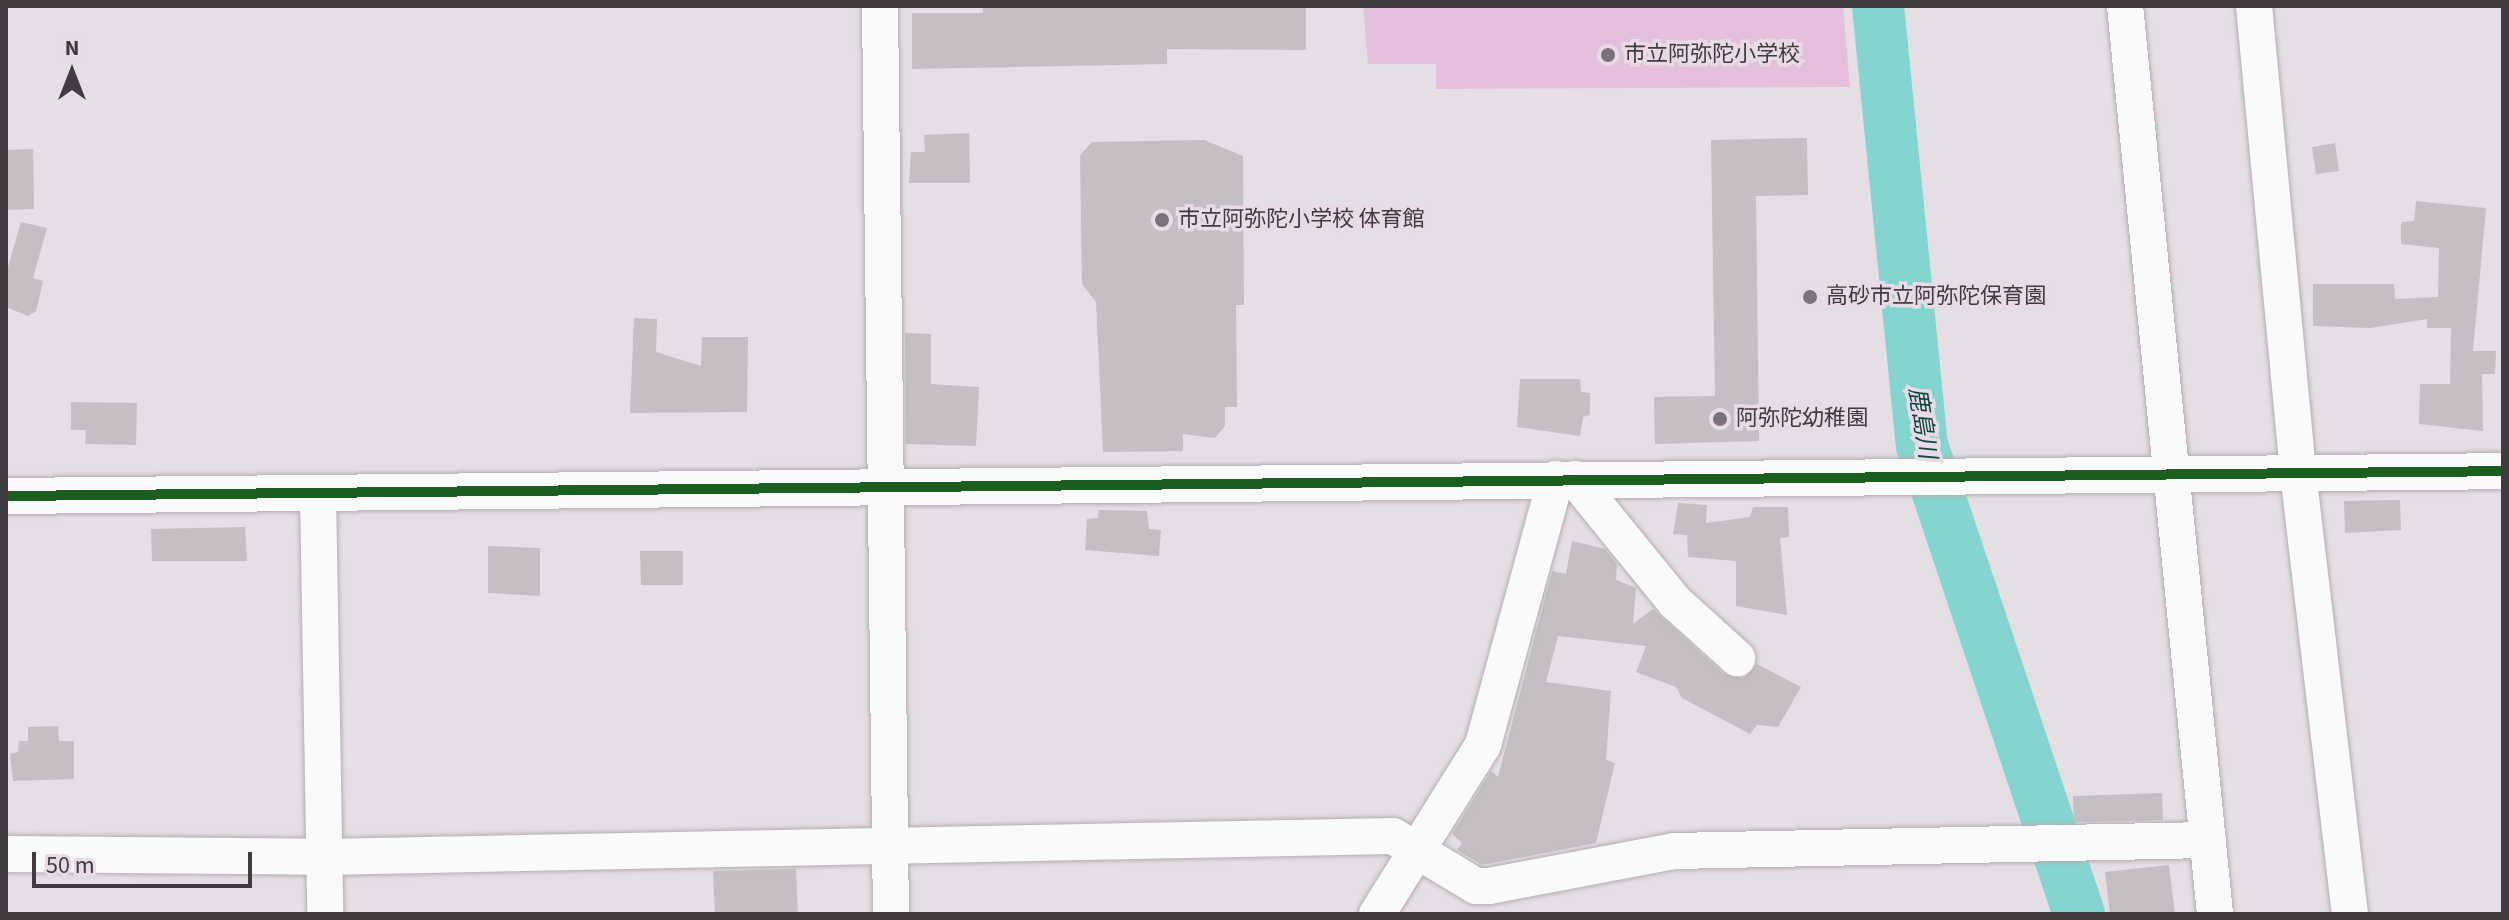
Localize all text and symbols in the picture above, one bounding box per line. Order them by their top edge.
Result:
north arrow [32,32,112,112]
text: N [65,32,79,64]
place label: 市立阿弥陀小学校 [1624,42,1800,68]
marker: 市立阿弥陀小学校 [1599,46,1617,64]
place label: 市立阿弥陀小学校 体育館 [1178,207,1424,233]
marker: 市立阿弥陀小学校 体育館 [1153,211,1171,229]
place label: 高砂市立阿弥陀保育園 [1826,284,2046,310]
marker: 高砂市立阿弥陀保育園 [1801,288,1819,306]
water label: 鹿島川 [1902,385,1942,461]
place label: 阿弥陀幼稚園 [1736,406,1868,432]
marker: 阿弥陀幼稚園 [1711,410,1729,428]
scale bar [36,836,256,886]
text: 50 m [46,848,95,883]

